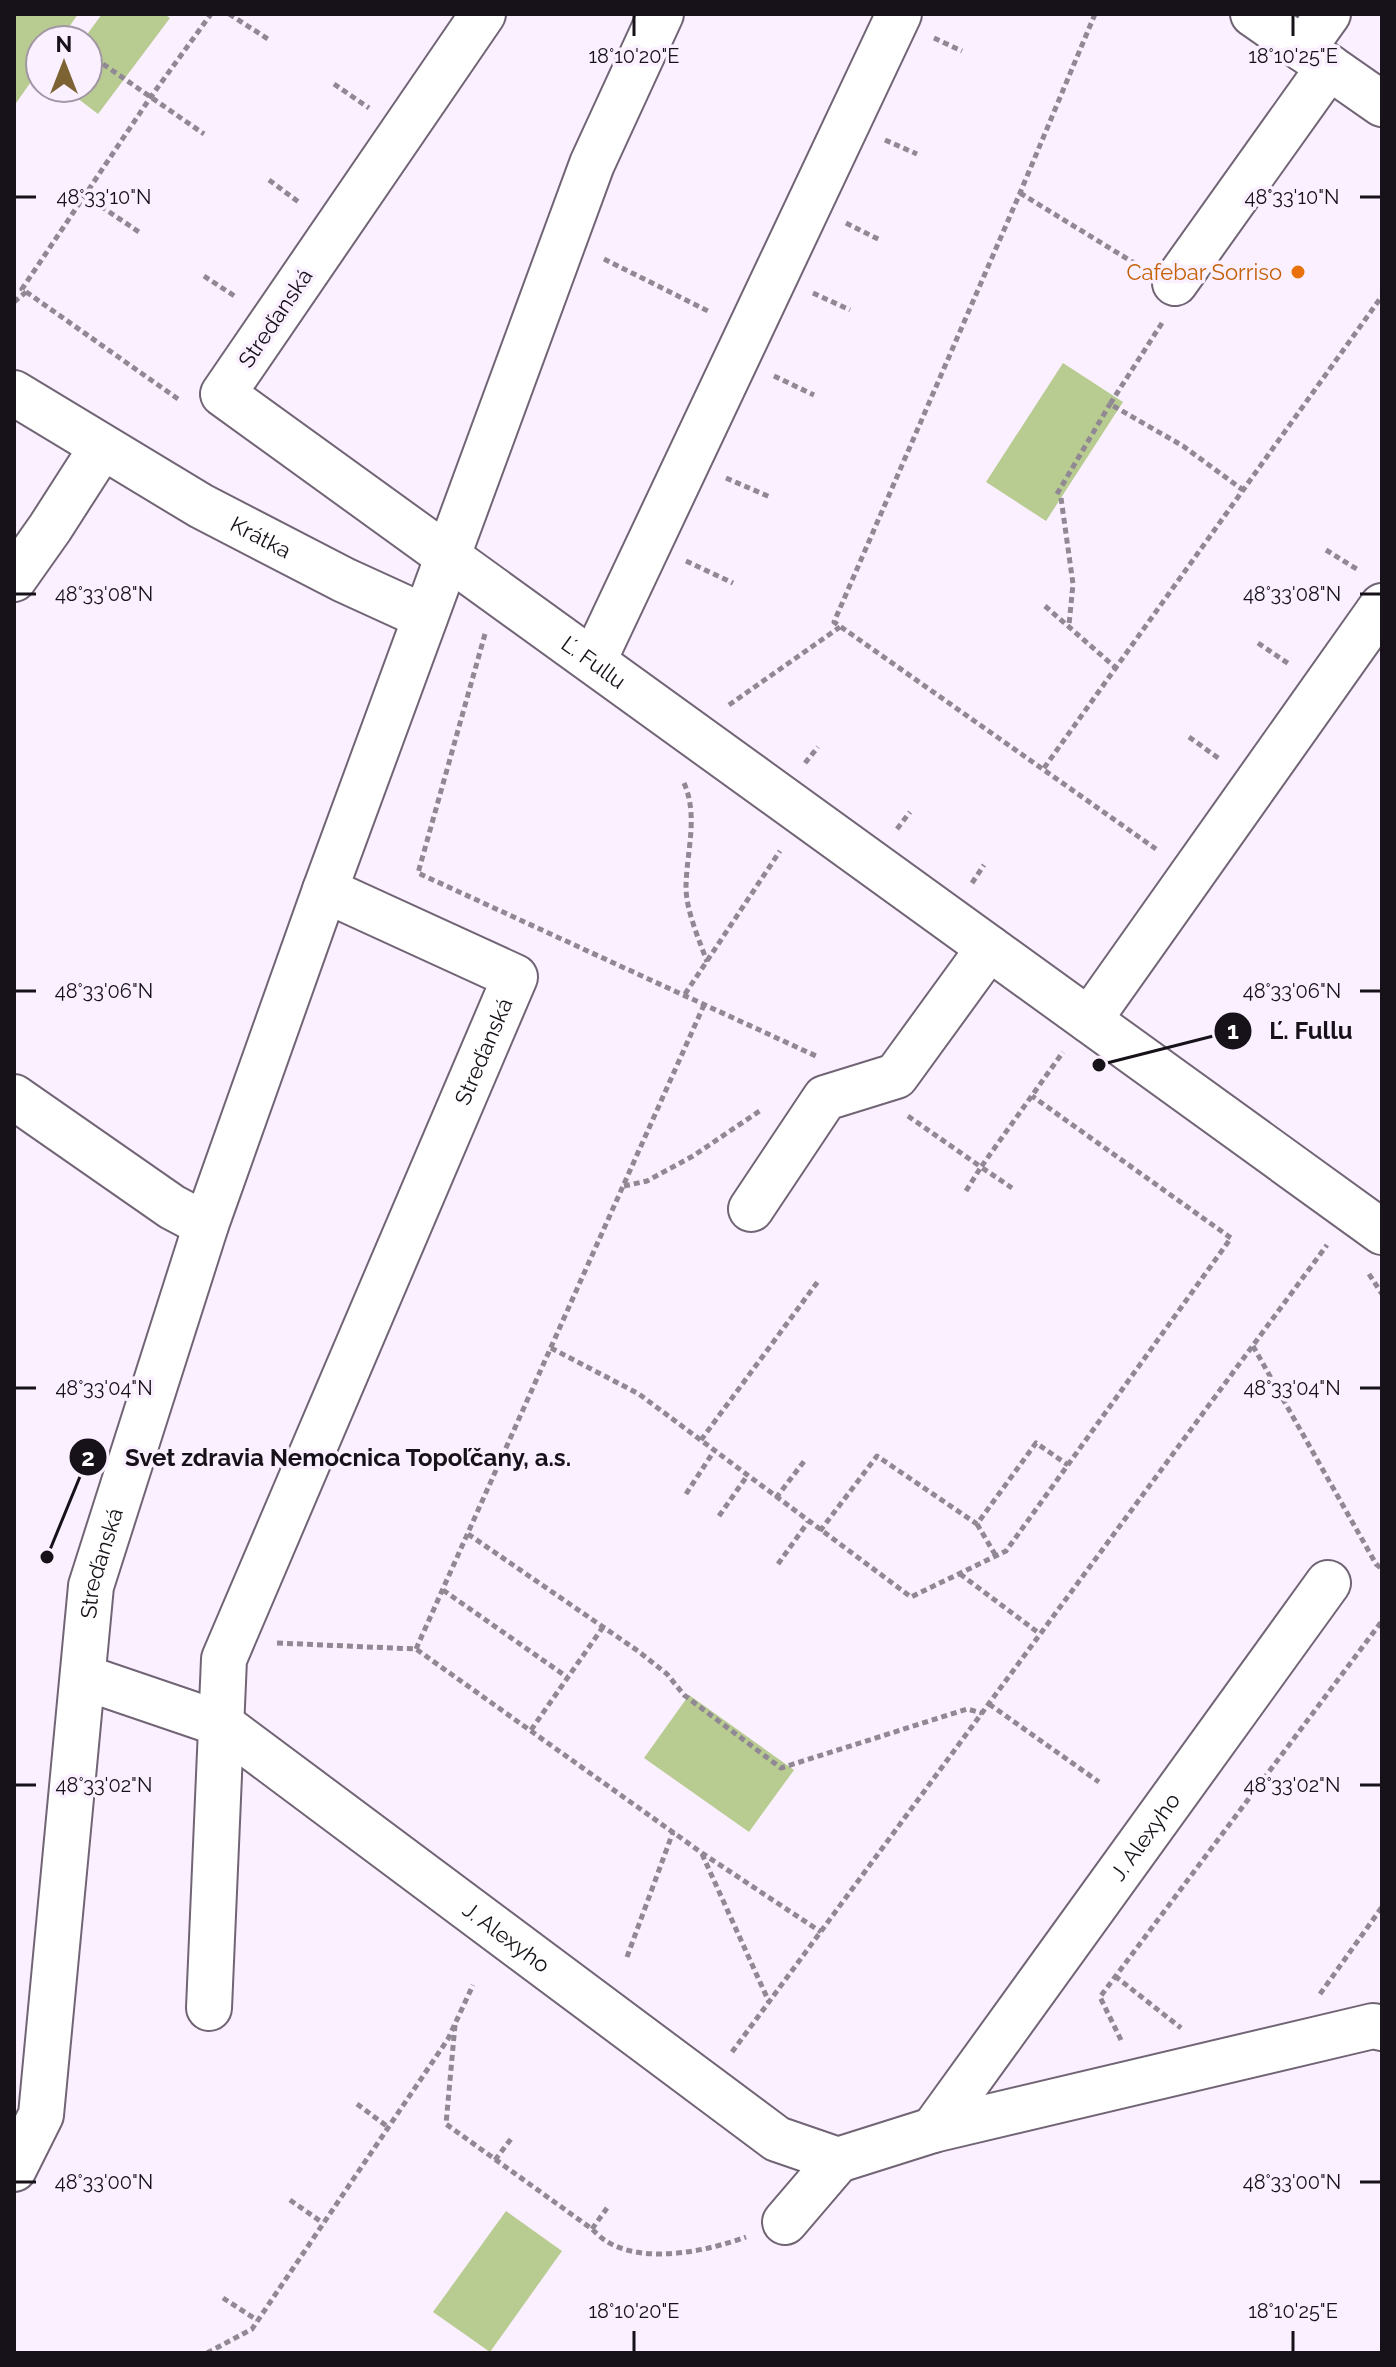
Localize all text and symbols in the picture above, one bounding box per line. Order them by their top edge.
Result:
north arrow [24,24,104,104]
text: N [56,31,72,57]
text: 18°10'20"E [589,44,679,68]
text: 18°10'25"E [1248,44,1338,68]
text: 48°33'10"N [57,185,151,209]
text: 48°33'10"N [1245,185,1339,209]
place label: Cafebar Sorriso [1126,259,1282,285]
marker: Cafebar Sorriso [1289,263,1307,281]
street label: Streďanská [232,264,318,372]
street label: Krátka [226,511,296,563]
text: 48°33'08"N [55,582,153,606]
text: 48°33'08"N [1243,582,1341,606]
street label: Ľ. Fullu [557,630,631,694]
text: 48°33'06"N [55,979,153,1003]
text: 48°33'06"N [1243,979,1341,1003]
street label: Streďanská [449,994,518,1109]
callout: Ľ. Fullu [1213,1007,1368,1055]
text: 1 [1227,1016,1239,1045]
text: Ľ. Fullu [1269,1016,1353,1045]
text: 48°33'04"N [55,1376,153,1400]
text: 48°33'04"N [1243,1376,1341,1400]
callout: Svet zdravia Nemocnica Topoľčany, a.s. [68,1433,587,1481]
text: 2 [81,1443,95,1472]
text: Svet zdravia Nemocnica Topoľčany, a.s. [125,1443,571,1472]
street label: Streďanská [75,1505,128,1620]
text: 48°33'02"N [56,1773,152,1797]
text: 48°33'02"N [1244,1773,1340,1797]
street label: J. Alexyho [1105,1788,1185,1885]
street label: J. Alexyho [458,1896,555,1978]
text: 48°33'00"N [55,2170,153,2194]
text: 48°33'00"N [1243,2170,1341,2194]
text: 18°10'20"E [589,2299,679,2323]
text: 18°10'25"E [1248,2299,1338,2323]

